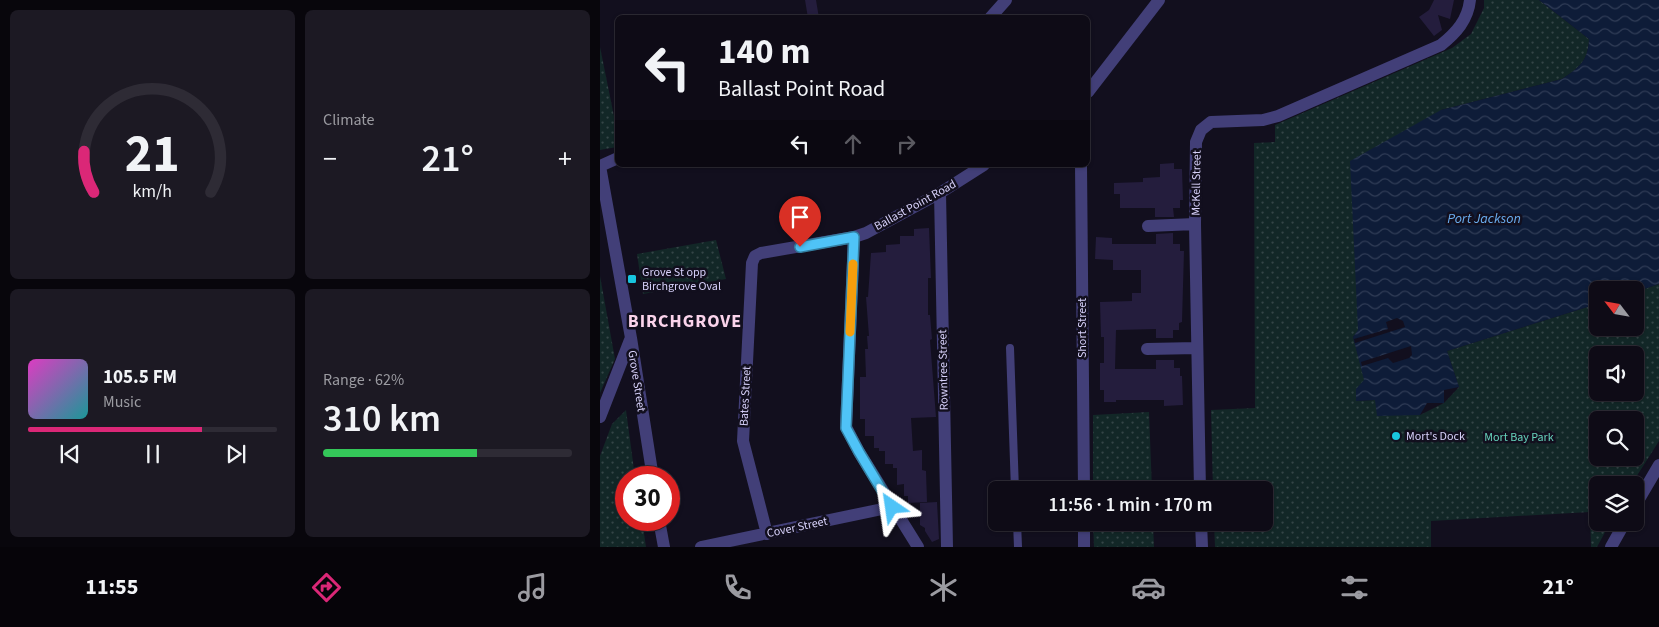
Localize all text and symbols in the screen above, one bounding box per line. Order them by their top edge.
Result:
text: 140 m [718,27,810,77]
icon: left [635,35,700,100]
text: Ballast Point Road [718,73,885,105]
text: Climate [323,109,374,131]
text: 21 [125,118,180,192]
icon: left [786,130,814,158]
icon: ahead [839,130,867,158]
icon: right [892,130,920,158]
text: 21° [421,132,474,186]
text: − [323,139,337,179]
text: + [558,139,572,179]
street label: McKell Street [1187,150,1206,216]
street label: Ballast Point Road [871,176,959,235]
text: km/h [133,179,172,204]
pin [779,196,821,247]
icon: arrive [786,203,814,231]
water label: Port Jackson [1447,209,1521,229]
place label: Grove St opp Birchgrove Oval [642,264,721,295]
marker: Grove St opp Birchgrove Oval [626,273,638,285]
north arrow [1589,281,1644,336]
map controls [1589,281,1644,531]
street label: Short Street [1074,298,1091,358]
district label: BIRCHGROVE [628,309,742,334]
street label: Rowntree Street [934,329,953,411]
button: sound [1589,346,1644,401]
street label: Grove Street [623,349,650,413]
text: 105.5 FM [103,364,177,391]
street label: Bates Street [735,365,756,427]
text: Range · 62% [323,369,404,391]
text: Music [103,391,141,413]
text: 310 km [323,392,441,446]
button: search [1589,411,1644,466]
place label: Mort's Dock [1406,428,1465,445]
park label: Mort Bay Park [1484,429,1554,446]
marker: Mort's Dock [1390,430,1402,442]
icon: previous [56,440,84,468]
icon: pause [139,440,167,468]
icon: next [222,440,250,468]
speed limit sign: 30 [615,466,680,531]
button: layers [1589,476,1644,531]
position arrow [865,480,917,532]
text: 11:56 · 1 min · 170 m [1048,492,1213,519]
street label: Cover Street [765,513,829,542]
icon: directions [309,570,344,605]
icon: music [515,570,550,605]
icon: phone [720,570,755,605]
icon: climate [926,570,961,605]
icon: car [1131,570,1166,605]
icon: filters [1337,570,1372,605]
text: 11:55 [85,571,138,603]
text: 21° [1542,571,1574,603]

